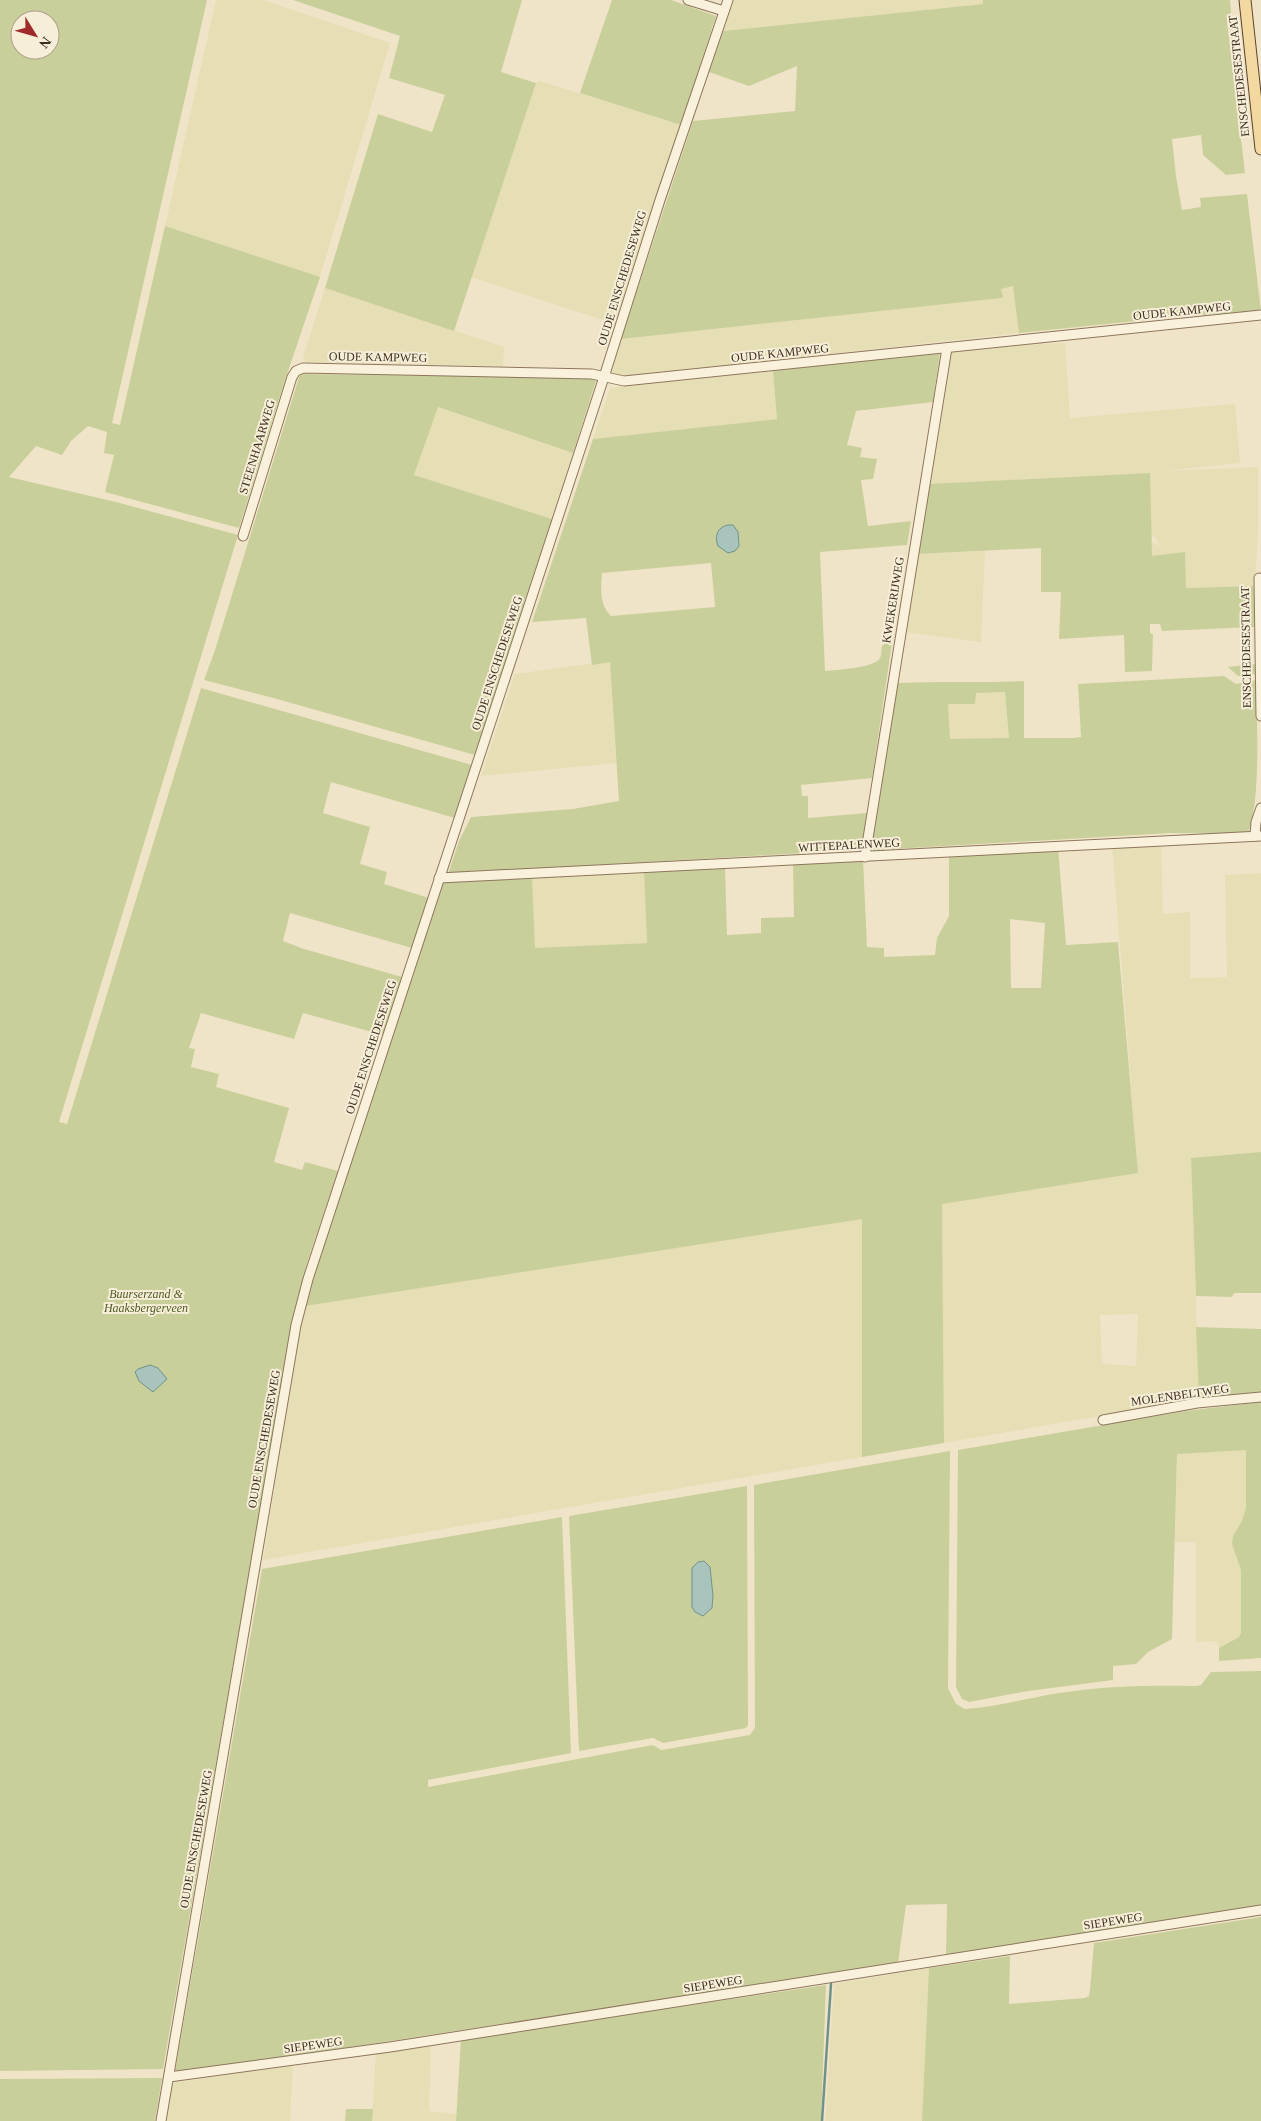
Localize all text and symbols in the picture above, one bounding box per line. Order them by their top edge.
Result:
north arrow [10,10,60,60]
street label: ENSCHEDESESTRAAT [1226,14,1252,137]
text: N [36,34,54,51]
street label: OUDE ENSCHEDESEWEG [595,209,649,347]
street label: OUDE KAMPWEG [1132,299,1232,323]
street label: OUDE KAMPWEG [730,341,830,365]
street label: OUDE KAMPWEG [329,349,428,365]
street label: STEENHAARWEG [236,398,278,496]
street label: KWEKERIJWEG [879,555,907,644]
street label: ENSCHEDESESTRAAT [1238,585,1254,708]
street label: OUDE ENSCHEDESEWEG [469,594,525,732]
street label: WITTEPALENWEG [798,835,901,855]
street label: OUDE ENSCHEDESEWEG [343,978,399,1116]
park label: Buurserzand & Haaksbergerveen [103,1287,188,1315]
street label: OUDE ENSCHEDESEWEG [245,1368,283,1509]
street label: MOLENBELTWEG [1130,1381,1230,1409]
street label: OUDE ENSCHEDESEWEG [177,1768,215,1909]
street label: SIEPEWEG [1083,1909,1144,1933]
street label: SIEPEWEG [683,1972,744,1996]
street label: SIEPEWEG [283,2034,344,2056]

